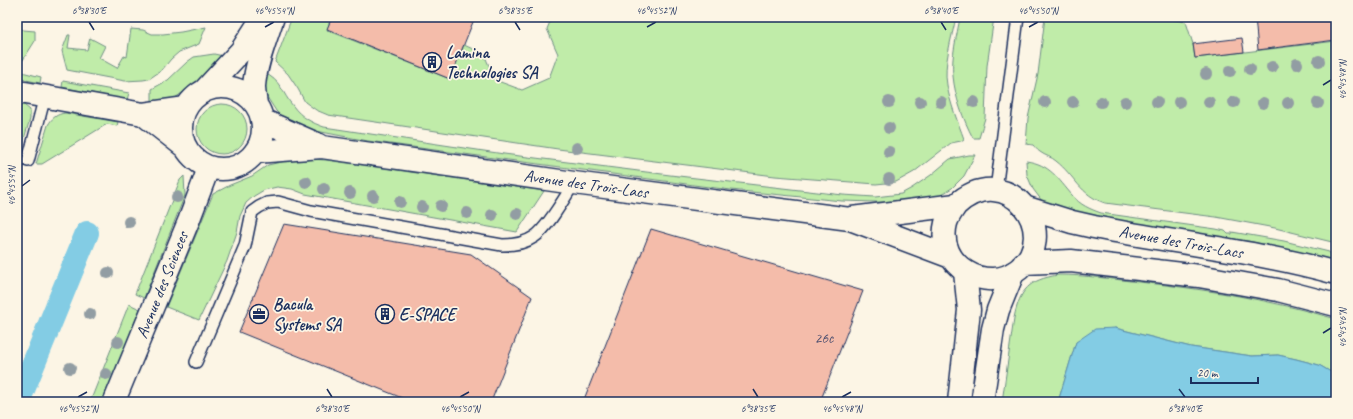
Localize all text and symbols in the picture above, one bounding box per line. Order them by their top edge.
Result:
text: 6°38'30"E [72,4,108,17]
text: 46°45'54"N [254,4,296,17]
text: 6°38'35"E [498,4,534,17]
text: 46°45'52"N [636,4,678,17]
text: 6°38'40"E [924,4,960,17]
text: 46°45'50"N [1018,4,1060,17]
place label: Lamina Technologies SA [446,42,539,83]
building icon: Lamina Technologies SA [421,51,443,73]
text: 46°45'48"N [1336,58,1349,100]
text: 46°45'54"N [5,164,18,206]
street label: Avenue des Trois-Lacs [522,165,651,203]
street label: Avenue des Trois-Lacs [1117,221,1246,263]
street label: Avenue des Sciences [131,227,193,341]
place label: Bacula Systems SA [273,294,342,335]
office icon: Bacula Systems SA [248,303,270,325]
building icon: E-SPACE [374,303,396,325]
place label: E-SPACE [399,304,458,325]
text: 46°45'46"N [1336,306,1349,348]
house number: 26c [815,329,834,348]
scale bar [1191,359,1258,385]
text: 20 m [1197,365,1219,381]
text: 46°45'52"N [58,402,100,415]
text: 6°38'30"E [315,402,351,415]
text: 46°45'50"N [440,402,482,415]
text: 6°38'35"E [741,402,777,415]
text: 46°45'48"N [822,402,864,415]
text: 6°38'40"E [1168,402,1204,415]

